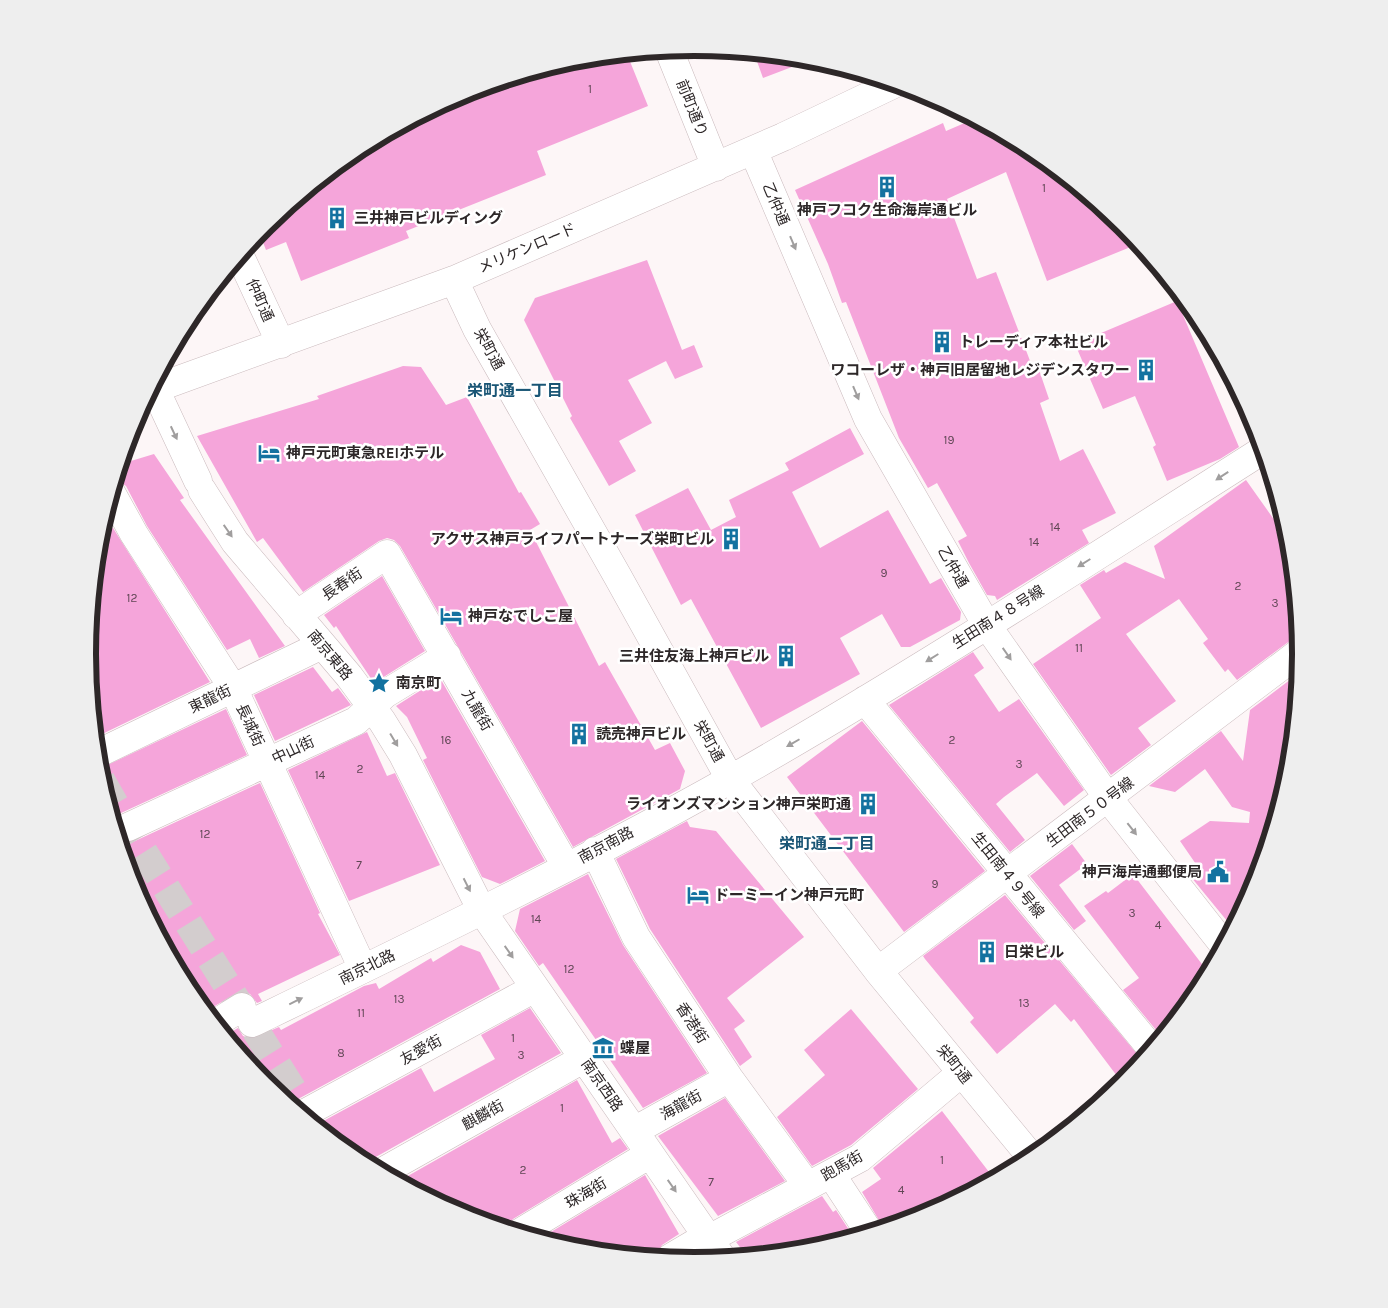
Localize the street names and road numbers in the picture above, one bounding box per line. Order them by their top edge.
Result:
street label: 前町通り [672,77,712,139]
street label: 乙仲通 [759,180,793,228]
street label: メリケンロード [475,219,579,277]
street label: 仲町通 [243,276,277,324]
street label: 栄町通 [470,325,508,373]
street label: 乙仲通 [934,543,972,591]
street label: 長春街 [318,564,366,604]
street label: 生田南４８号線 [949,582,1047,652]
street label: 南京東路 [304,626,356,684]
street label: 東龍街 [186,681,234,717]
street label: 九龍街 [458,686,496,734]
street label: 長城街 [232,701,268,749]
street label: 栄町通 [690,717,728,765]
street label: 中山街 [269,732,317,768]
street label: 生田南５０号線 [1043,773,1137,851]
street label: 南京南路 [575,823,637,867]
street label: 生田南４９号線 [968,829,1048,921]
street label: 南京北路 [336,946,398,988]
street label: 香港街 [672,999,712,1047]
street label: 友愛街 [397,1031,445,1069]
street label: 栄町通 [933,1041,975,1087]
street label: 南京西路 [577,1055,627,1115]
street label: 海龍街 [657,1086,705,1124]
street label: 麒麟街 [459,1096,507,1134]
street label: 跑馬街 [818,1147,866,1185]
street label: 珠海街 [562,1174,610,1212]

